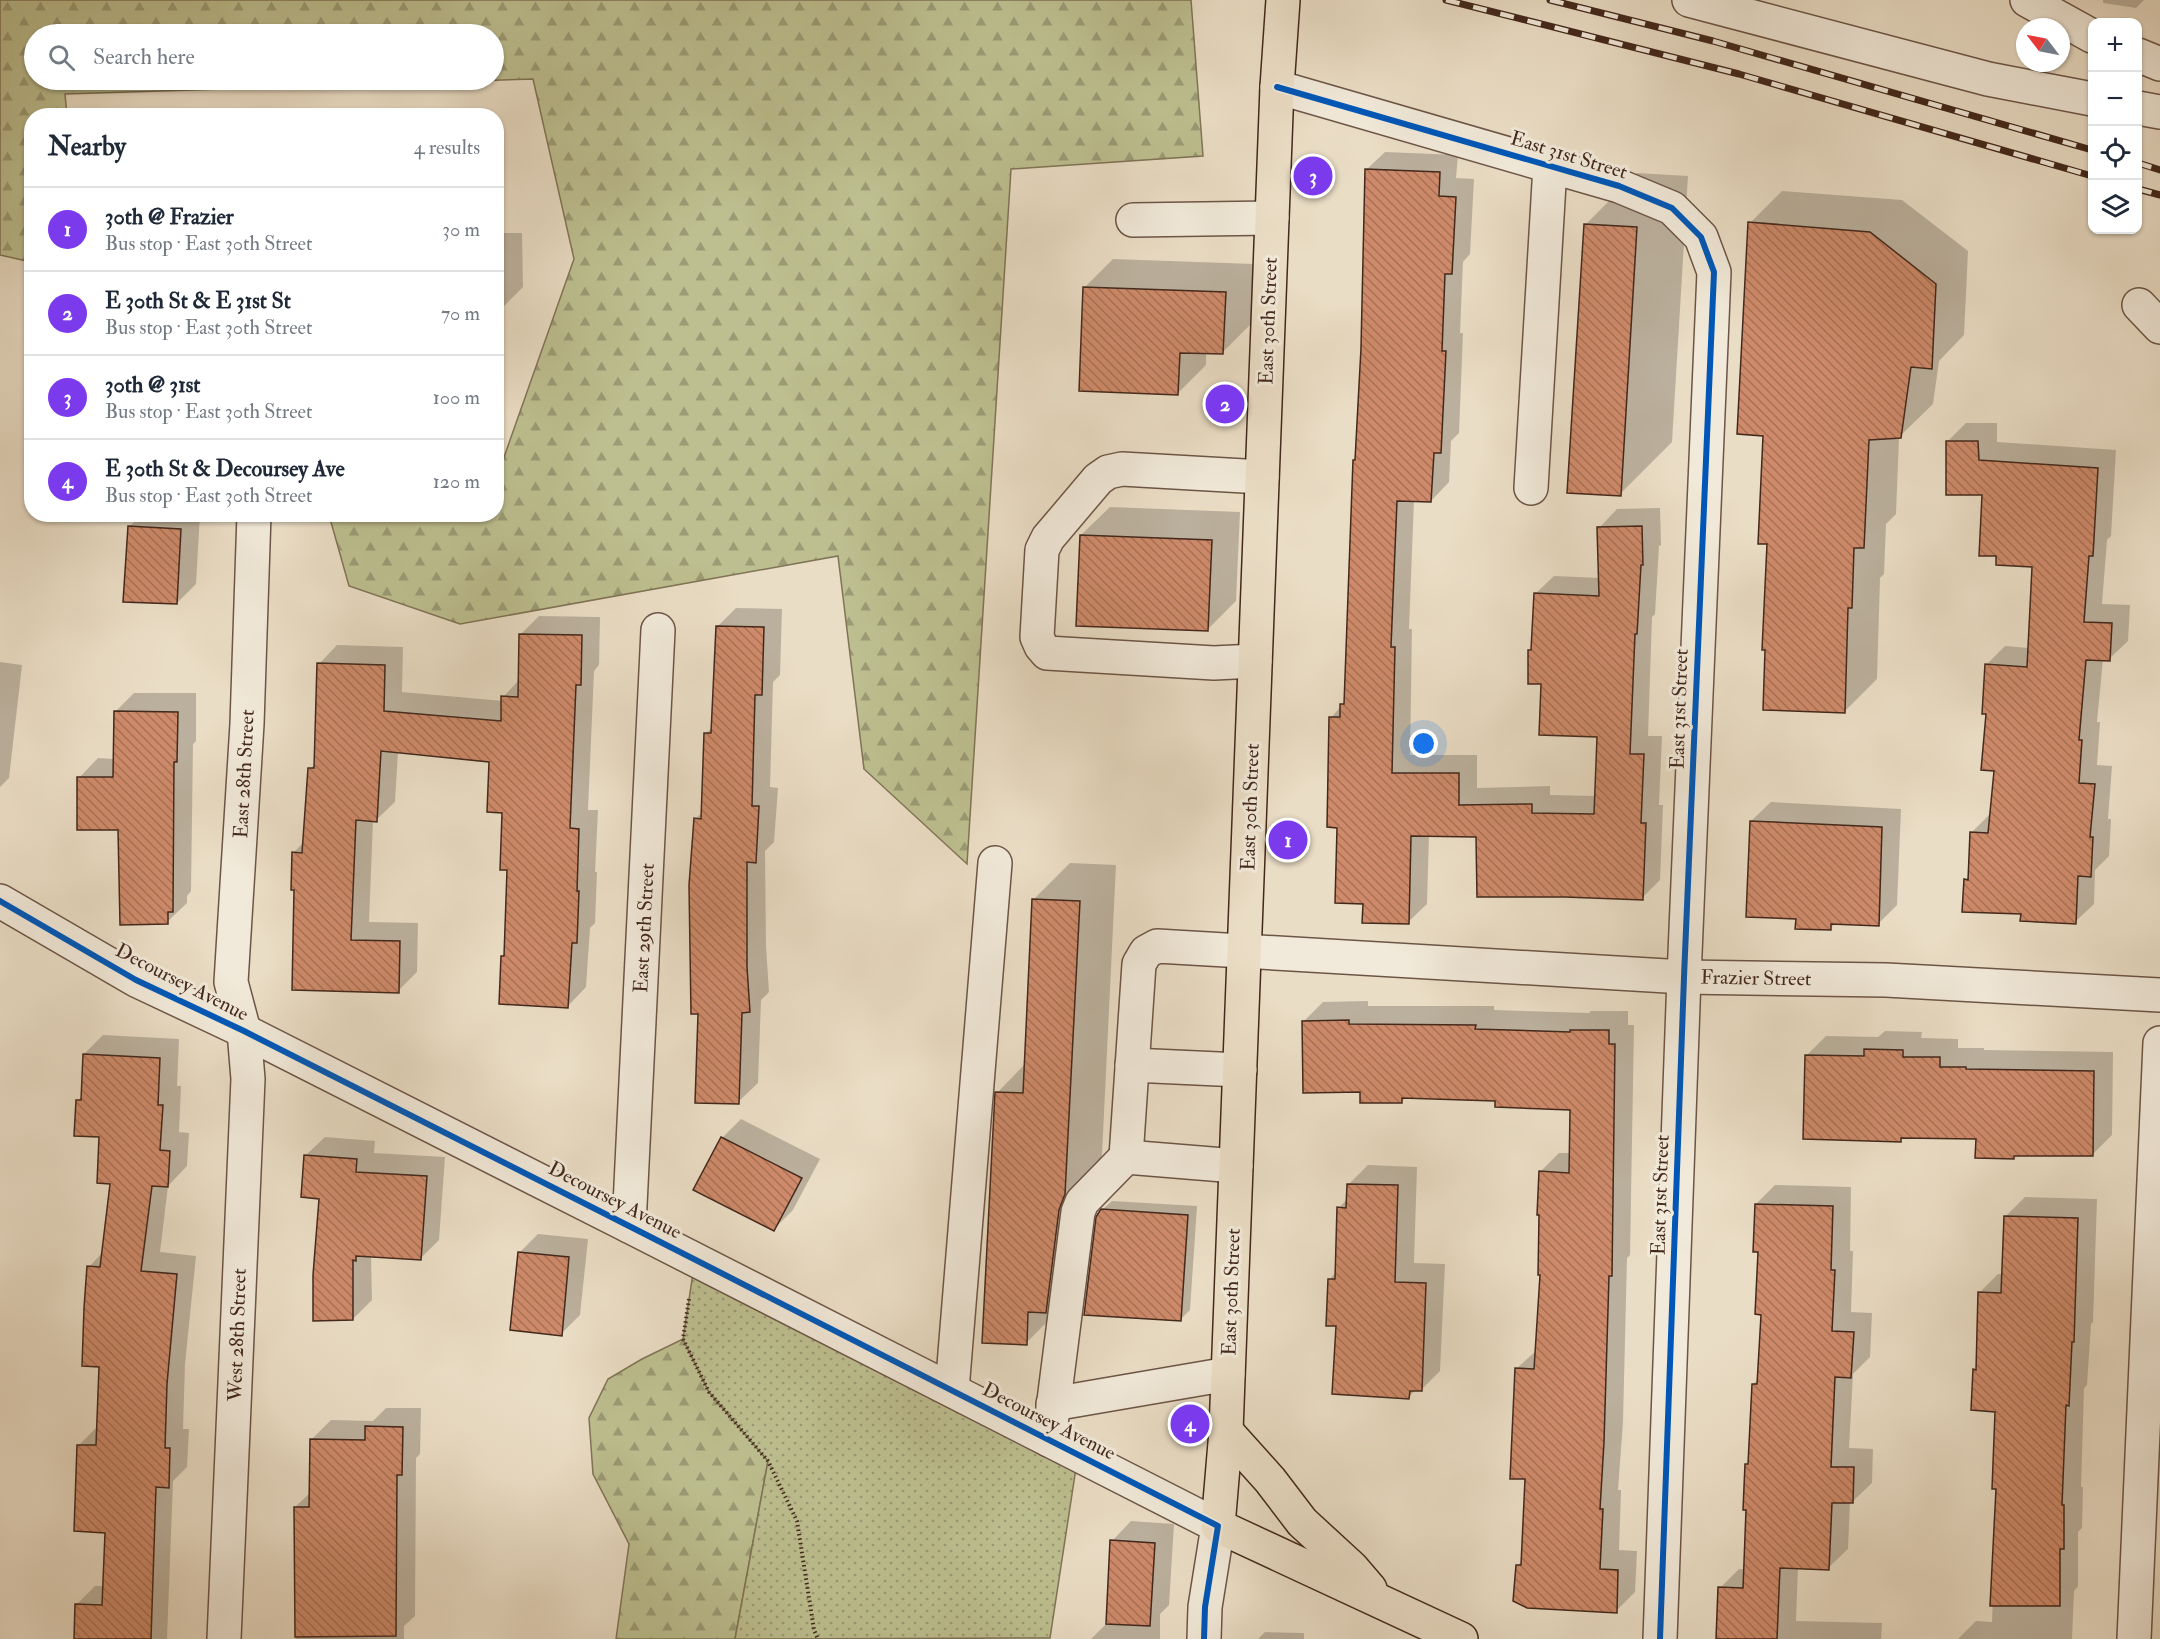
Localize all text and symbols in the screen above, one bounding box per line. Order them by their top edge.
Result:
north arrow [2016,18,2070,72]
map controls [2088,18,2142,234]
button: + [2088,18,2142,72]
search box [24,24,504,90]
icon: search [45,41,78,74]
text: Search here [93,43,195,71]
button: − [2088,72,2142,126]
street label: East 31st Street [1508,125,1631,185]
button: locate [2088,126,2142,180]
text: Nearby [48,131,126,163]
text: 4 results [414,135,480,160]
pin: 3 [1294,154,1332,198]
button: layers [2088,180,2142,234]
text: 30th @ Frazier [105,203,234,231]
text: 1 [64,217,71,242]
text: 30 m [442,217,480,242]
text: Bus stop · East 30th Street [105,231,312,256]
street label: East 30th Street [1253,256,1283,385]
text: E 30th St & E 31st St [105,287,291,315]
text: 2 [62,301,73,326]
text: 70 m [441,301,480,326]
text: Bus stop · East 30th Street [105,315,312,340]
text: 30th @ 31st [105,371,200,399]
pin: 2 [1206,382,1244,426]
text: 3 [64,385,71,410]
text: 100 m [433,385,480,410]
text: Bus stop · East 30th Street [105,399,312,424]
text: E 30th St & Decoursey Ave [105,455,345,483]
text: 4 [62,469,73,494]
text: 120 m [433,469,480,494]
text: Bus stop · East 30th Street [105,483,312,508]
street label: East 31st Street [1664,648,1694,770]
street label: East 28th Street [228,708,260,839]
your location [1409,729,1438,758]
street label: East 30th Street [1235,742,1265,871]
pin: 1 [1268,818,1308,862]
street label: East 29th Street [628,862,660,994]
street label: Decoursey Avenue [111,938,253,1026]
street label: Frazier Street [1700,965,1812,991]
street label: East 31st Street [1645,1134,1675,1256]
street label: Decoursey Avenue [544,1156,686,1244]
street label: East 30th Street [1216,1227,1246,1356]
street label: West 28th Street [222,1267,252,1403]
street label: Decoursey Avenue [978,1377,1120,1465]
pin: 4 [1170,1402,1210,1446]

